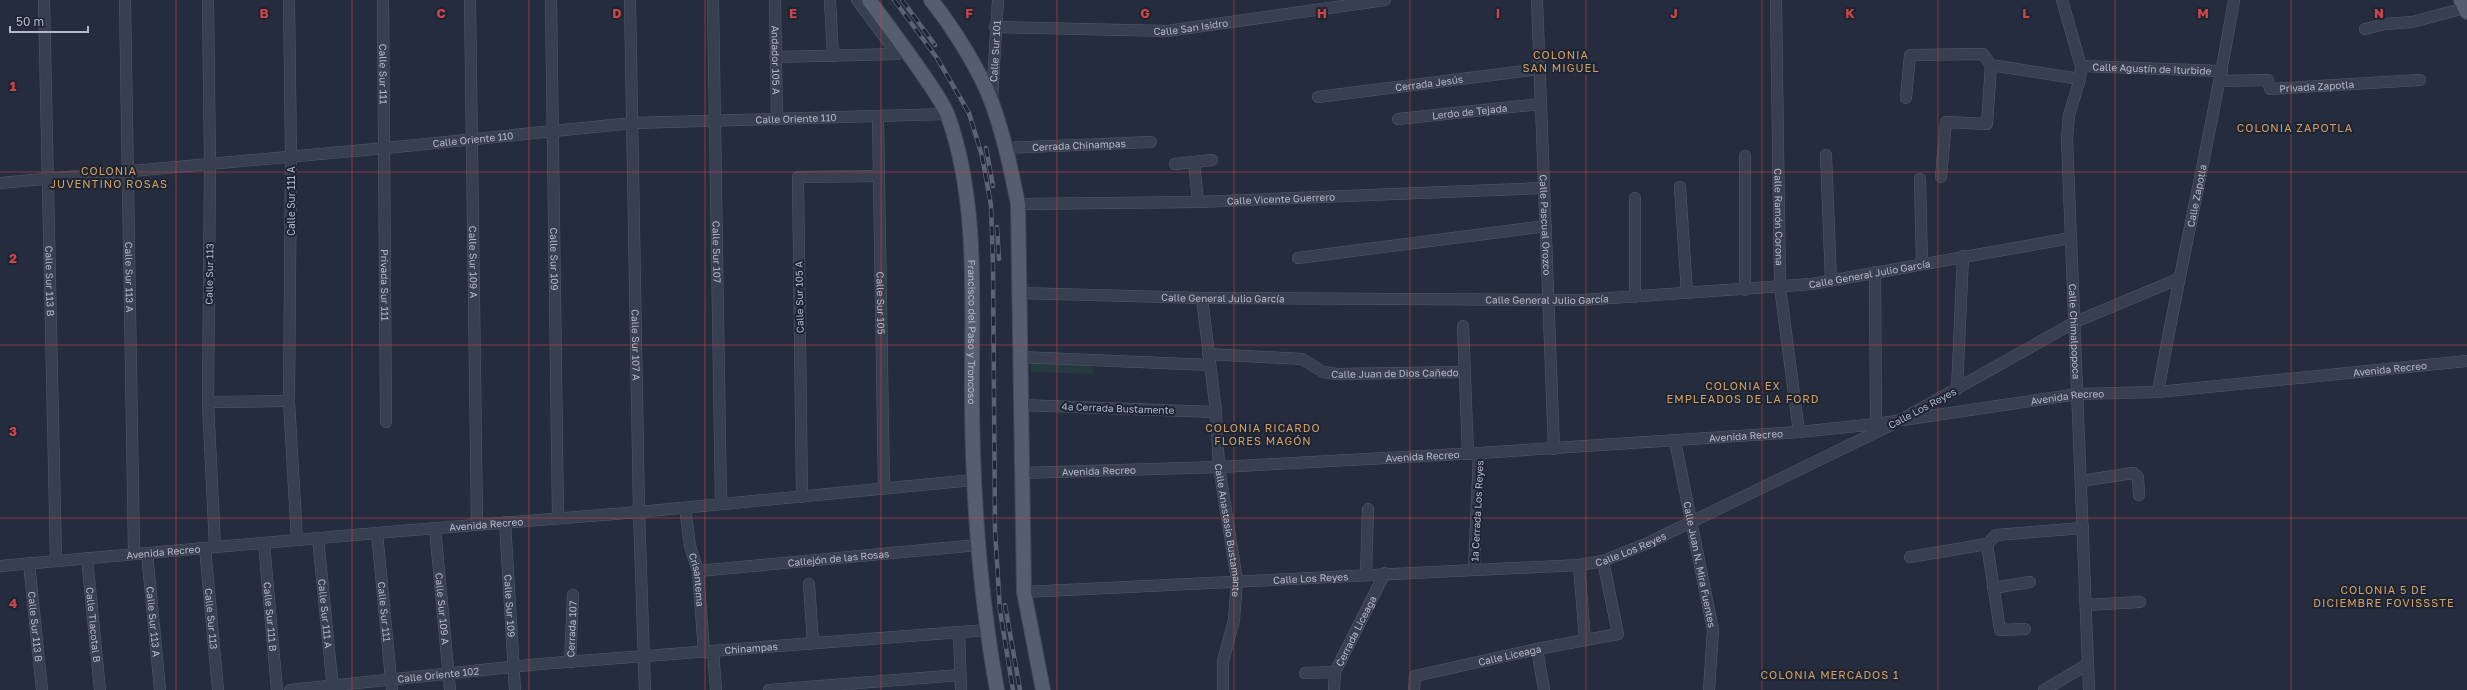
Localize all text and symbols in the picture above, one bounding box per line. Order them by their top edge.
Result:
text: B [259,5,269,21]
text: C [436,5,446,21]
text: D [612,5,622,21]
text: E [789,5,797,21]
text: F [965,5,973,21]
text: G [1140,5,1150,21]
text: H [1317,5,1327,21]
text: I [1496,5,1500,21]
text: J [1670,5,1678,21]
text: K [1845,5,1855,21]
text: L [2022,5,2030,21]
text: M [2197,5,2209,21]
text: N [2374,5,2384,21]
scale bar [10,8,88,34]
text: 50 m [16,14,44,29]
street label: Calle San Isidro [1153,16,1229,37]
street label: Calle Sur 101 [987,20,1003,82]
street label: Andador 105 A [769,25,783,95]
street label: Calle Sur 111 [377,44,390,104]
district label: COLONIA SAN MIGUEL [1522,48,1600,74]
street label: Calle Agustín de Iturbide [2092,60,2212,77]
street label: Cerrada Jesús [1394,73,1464,93]
text: 1 [10,78,17,94]
street label: Privada Zapotla [2279,78,2355,94]
street label: Lerdo de Tejada [1431,102,1508,121]
street label: Calle Oriente 110 [755,111,837,125]
district label: COLONIA ZAPOTLA [2237,121,2353,134]
street label: Calle Oriente 110 [432,129,514,149]
street label: Cerrada Chinampas [1032,137,1126,153]
street label: Calle Zapotla [2184,163,2209,228]
district label: COLONIA JUVENTINO ROSAS [50,164,168,190]
street label: Calle Sur 111 A [285,166,297,236]
street label: Calle Ramón Corona [1772,168,1786,266]
street label: Calle Pascual Orozco [1538,174,1553,276]
street label: Calle Vicente Guerrero [1227,190,1335,207]
street label: Calle Sur 107 [711,221,723,283]
street label: Calle Sur 109 A [467,226,480,298]
street label: Calle Sur 109 [548,227,561,291]
street label: Calle Sur 113 A [123,241,136,313]
street label: Calle Sur 113 [202,243,216,305]
street label: Calle Sur 113 B [43,245,57,317]
street label: Privada Sur 111 [379,249,391,321]
text: 2 [9,250,17,266]
street label: Calle General Julio García [1808,257,1931,290]
street label: Francisco del Paso y Troncoso [966,259,978,404]
street label: Calle Sur 105 A [792,261,806,333]
street label: Calle Sur 105 [875,271,888,335]
street label: Calle Chimalpopoca [2067,283,2083,380]
street label: Calle General Julio García [1161,291,1285,304]
street label: Calle General Julio García [1485,292,1609,306]
street label: Calle Sur 107 A [629,309,643,381]
street label: Avenida Recreo [2353,359,2427,378]
street label: Calle Juan de Dios Cañedo [1330,366,1459,380]
district label: COLONIA EX EMPLEADOS DE LA FORD [1666,379,1820,405]
street label: Calle Los Reyes [1886,385,1958,431]
street label: Avenida Recreo [2030,387,2104,407]
street label: 4ª Cerrada Bustamente [1061,400,1175,416]
district label: COLONIA RICARDO FLORES MAGÓN [1205,421,1321,447]
text: 3 [9,423,17,439]
street label: Avenida Recreo [1709,427,1783,444]
street label: Avenida Recreo [1385,448,1460,464]
street label: 1ª Cerrada Los Reyes [1468,460,1486,562]
street label: Calle Anastasio Bustamante [1213,463,1243,598]
street label: Avenida Recreo [1062,464,1136,478]
street label: Calle Juan N. Mira Fuentes [1681,500,1718,629]
street label: Avenida Recreo [449,515,524,533]
street label: Calle Los Reyes [1594,529,1668,568]
street label: Avenida Recreo [126,542,201,561]
street label: Callejón de las Rosas [787,547,890,569]
street label: Crisantema [687,551,707,607]
street label: Calle Los Reyes [1273,570,1349,586]
street label: Calle Sur 109 A [433,572,452,645]
street label: Calle Sur 109 [502,574,518,638]
street label: Calle Sur 111 A [316,578,335,649]
street label: Calle Sur 111 B [261,581,280,652]
street label: Calle Sur 111 [376,581,393,642]
district label: COLONIA 5 DE DICIEMBRE FOVISSSTE [2313,583,2455,609]
street label: Calle Tlacotal B [84,586,103,663]
street label: Calle Sur 113 A [144,586,163,658]
street label: Calle Sur 113 [203,588,220,650]
street label: Calle Sur 113 B [26,591,45,663]
street label: Cerrada Liceaga [1333,594,1379,668]
text: 4 [9,595,17,611]
street label: Cerrada 107 [564,600,579,658]
street label: Chinampas [724,640,778,656]
street label: Calle Liceaga [1477,642,1542,668]
street label: Calle Oriente 102 [397,664,480,685]
district label: COLONIA MERCADOS 1 [1761,668,1899,681]

